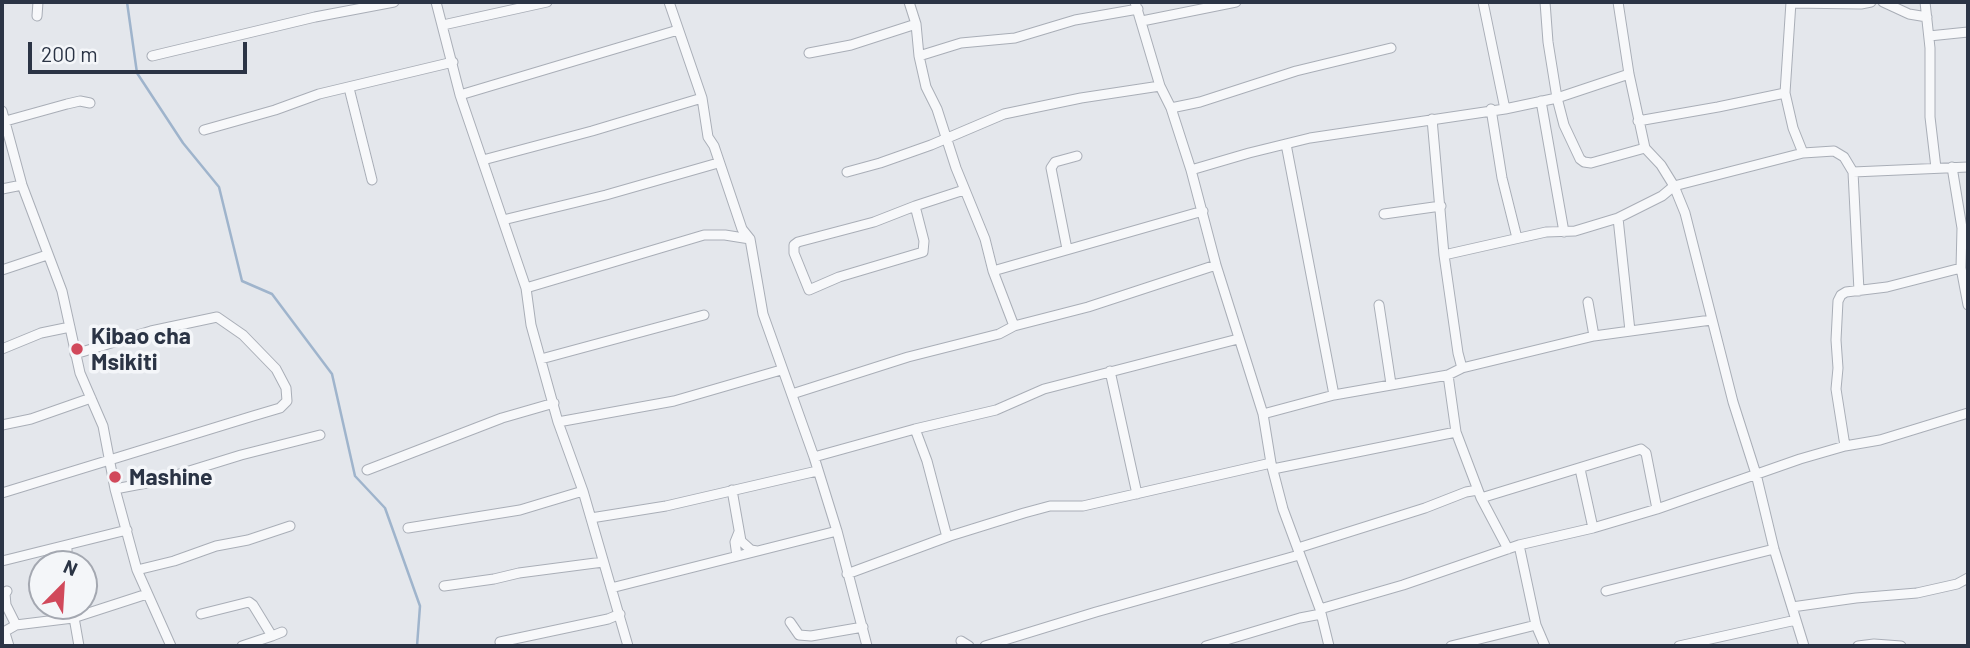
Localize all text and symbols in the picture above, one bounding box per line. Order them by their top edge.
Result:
scale bar [32,28,250,72]
text: 200 m [41,41,98,66]
place label: Kibao cha Msikiti [91,322,191,376]
marker: Kibao cha Msikiti [69,341,85,357]
place label: Mashine [129,463,213,491]
marker: Mashine [107,469,123,485]
north arrow [28,550,98,620]
text: N [60,554,81,580]

